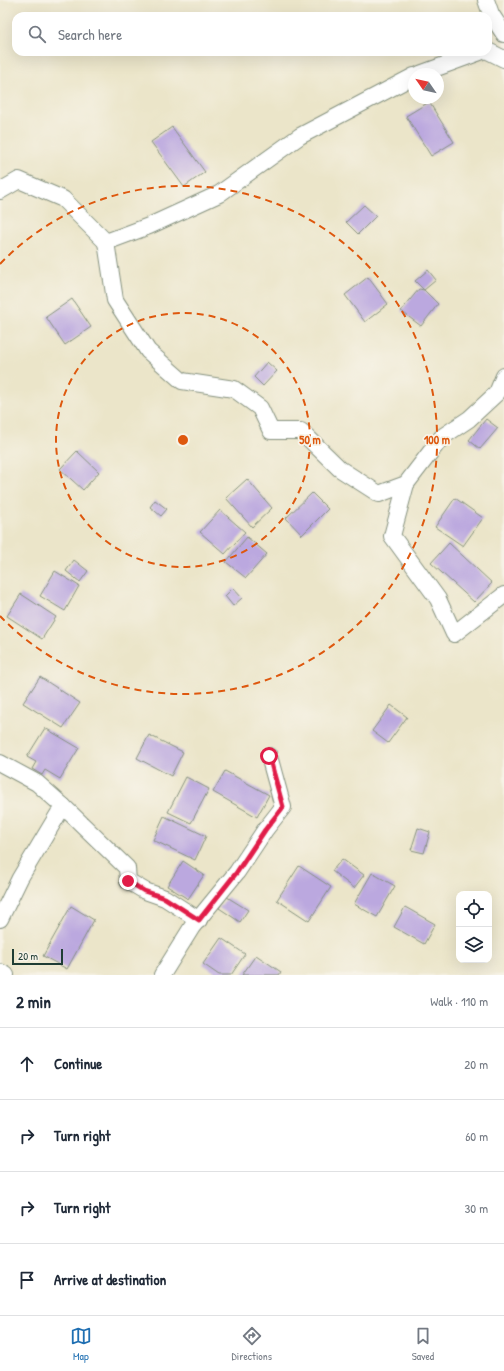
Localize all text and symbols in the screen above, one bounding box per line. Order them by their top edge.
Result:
search box [12,12,492,56]
icon: search [26,23,48,45]
text: Search here [58,24,122,45]
north arrow [408,68,444,104]
text: 50 m [299,431,321,448]
text: 100 m [424,431,450,448]
centre of rings [176,433,190,447]
route start [260,747,278,765]
route end [119,872,137,890]
map controls [456,891,492,963]
button: locate [456,891,492,927]
button: layers [456,927,492,963]
scale bar [12,947,63,966]
text: 20 m [18,949,38,963]
text: 2 min [16,990,51,1013]
text: Walk · 110 m [430,992,488,1010]
icon: ahead [16,1053,38,1075]
text: Continue [54,1053,102,1074]
text: 20 m [464,1055,488,1073]
icon: right [16,1125,38,1147]
text: Turn right [54,1125,110,1146]
text: 60 m [465,1127,488,1145]
icon: right [16,1197,38,1219]
text: Turn right [54,1197,110,1218]
text: 30 m [465,1199,488,1217]
icon: arrive [16,1269,38,1291]
text: Arrive at destination [54,1269,166,1290]
tab: Map [70,1325,92,1363]
tab: Directions [232,1325,272,1363]
tab: Saved [412,1325,434,1363]

